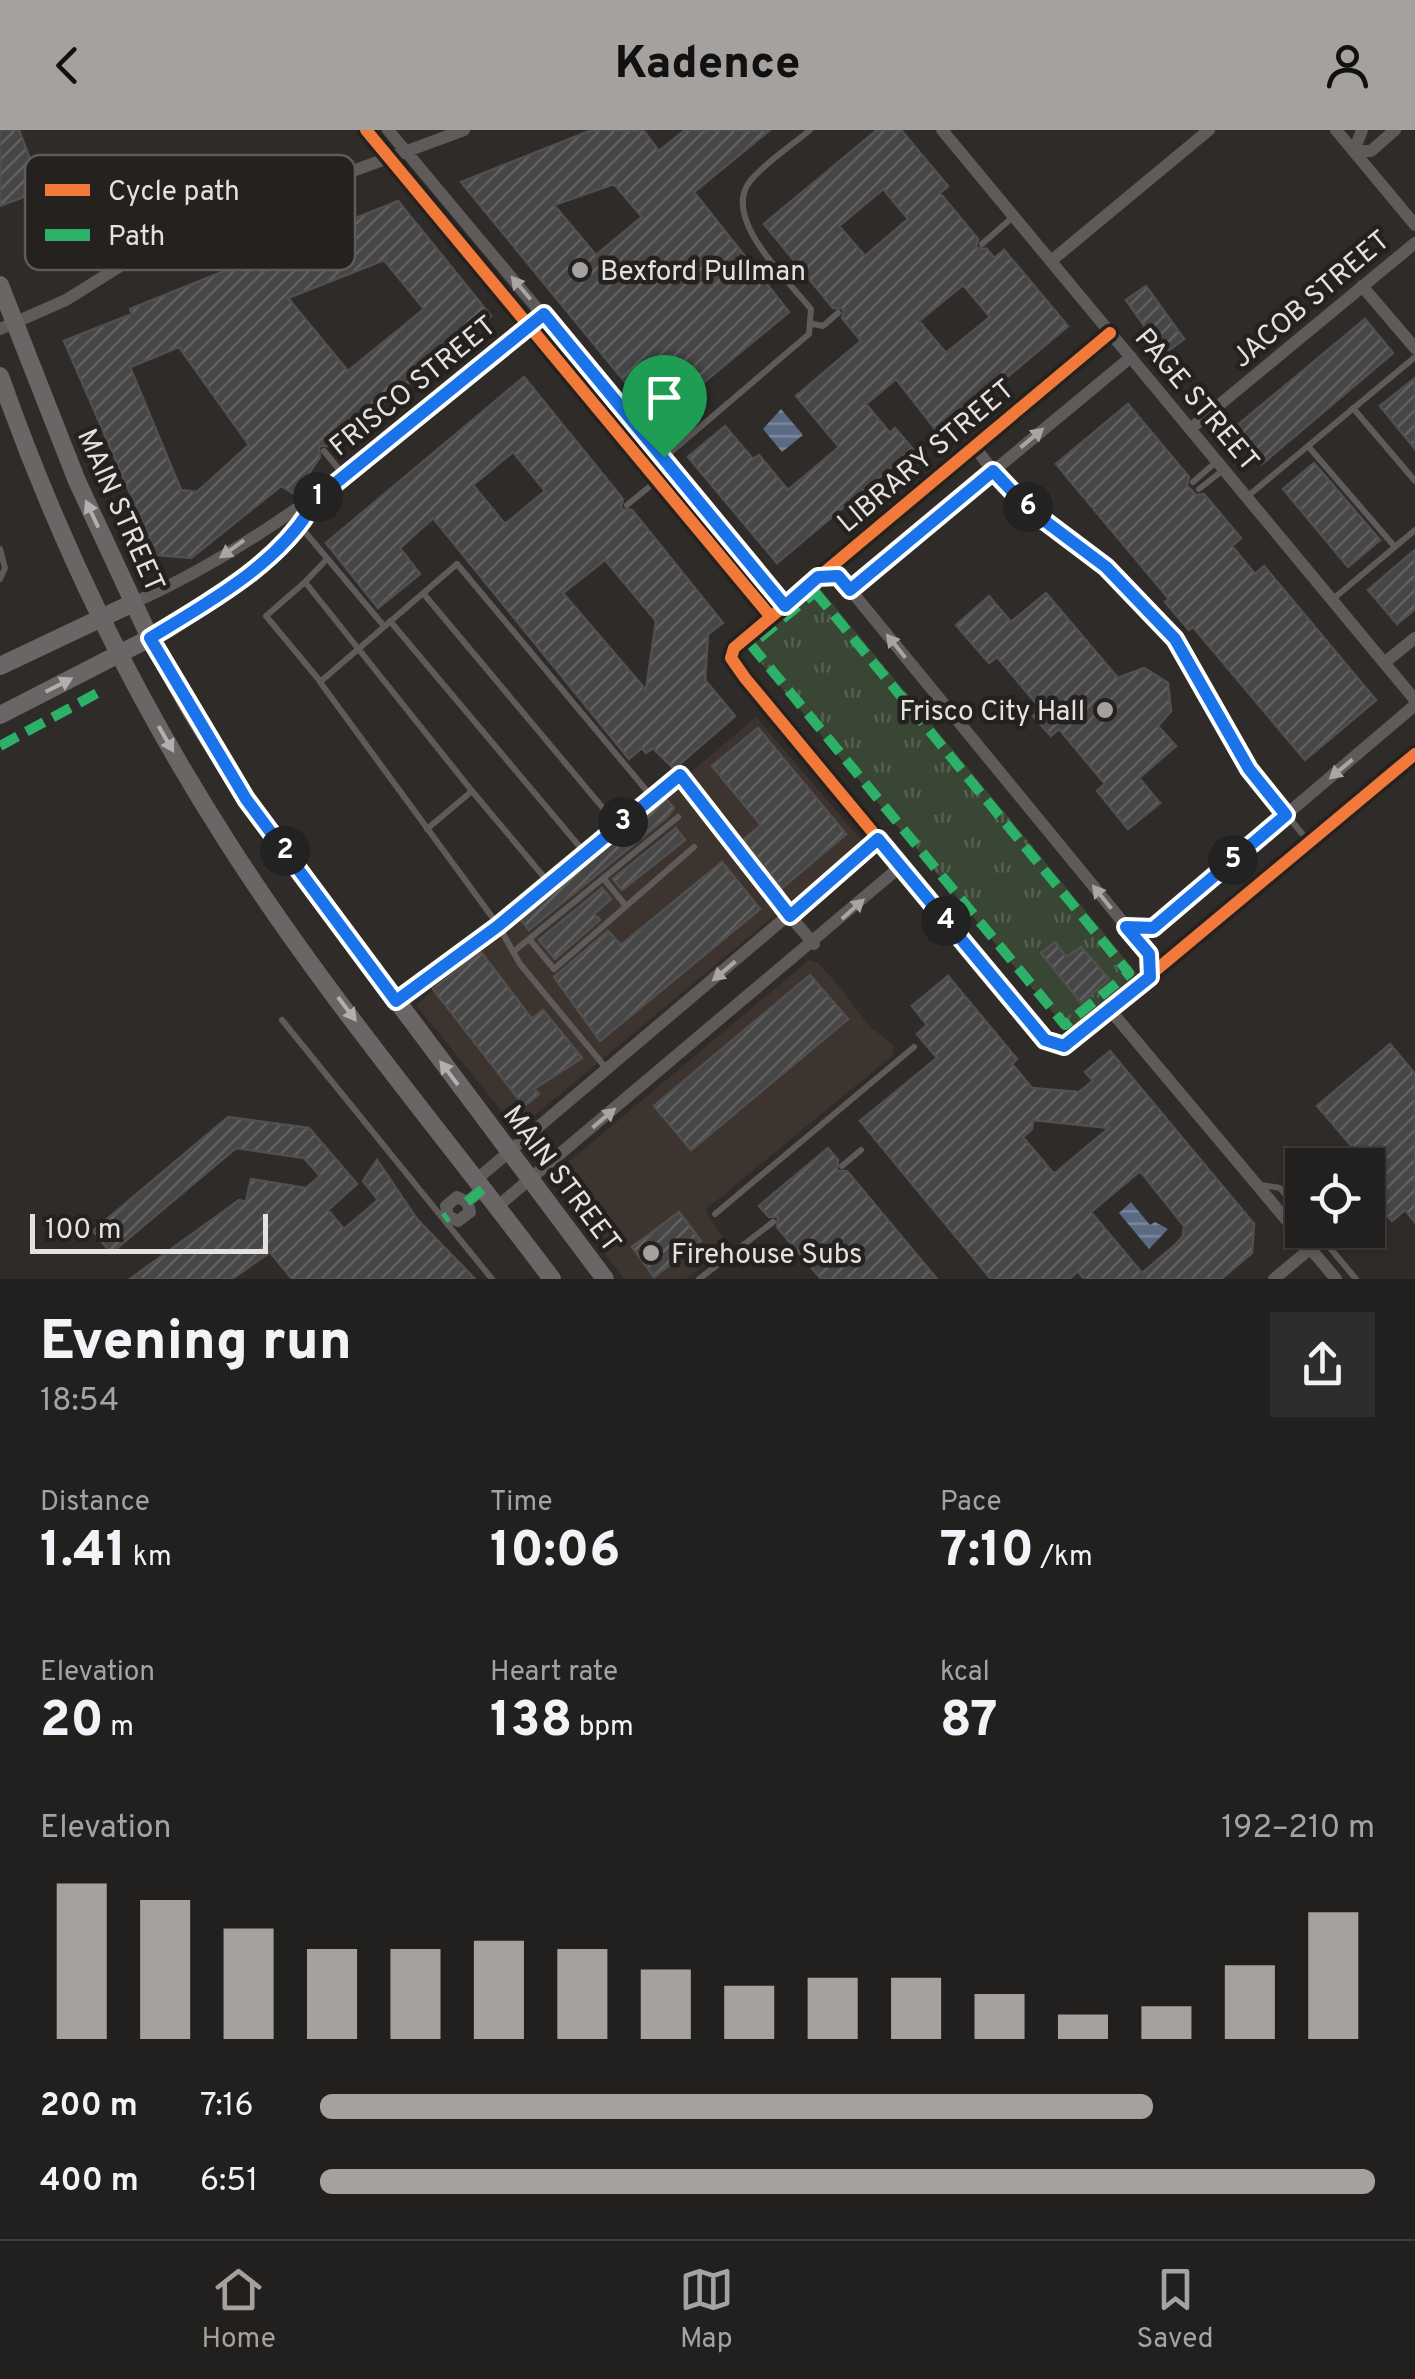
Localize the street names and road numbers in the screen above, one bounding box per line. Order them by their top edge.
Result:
street label: JACOB STREET [1225,224,1398,377]
street label: FRISCO STREET [323,309,505,466]
street label: PAGE STREET [1125,322,1266,480]
street label: LIBRARY STREET [831,373,1023,542]
street label: MAIN STREET [67,424,171,599]
street label: MAIN STREET [493,1099,628,1261]

